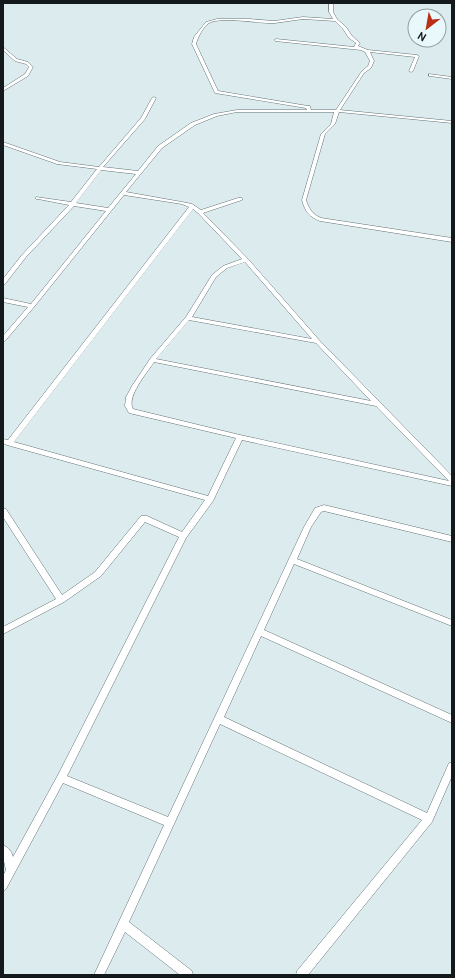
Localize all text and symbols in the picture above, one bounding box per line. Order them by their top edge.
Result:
north arrow [407,8,447,48]
text: N [415,29,429,45]

